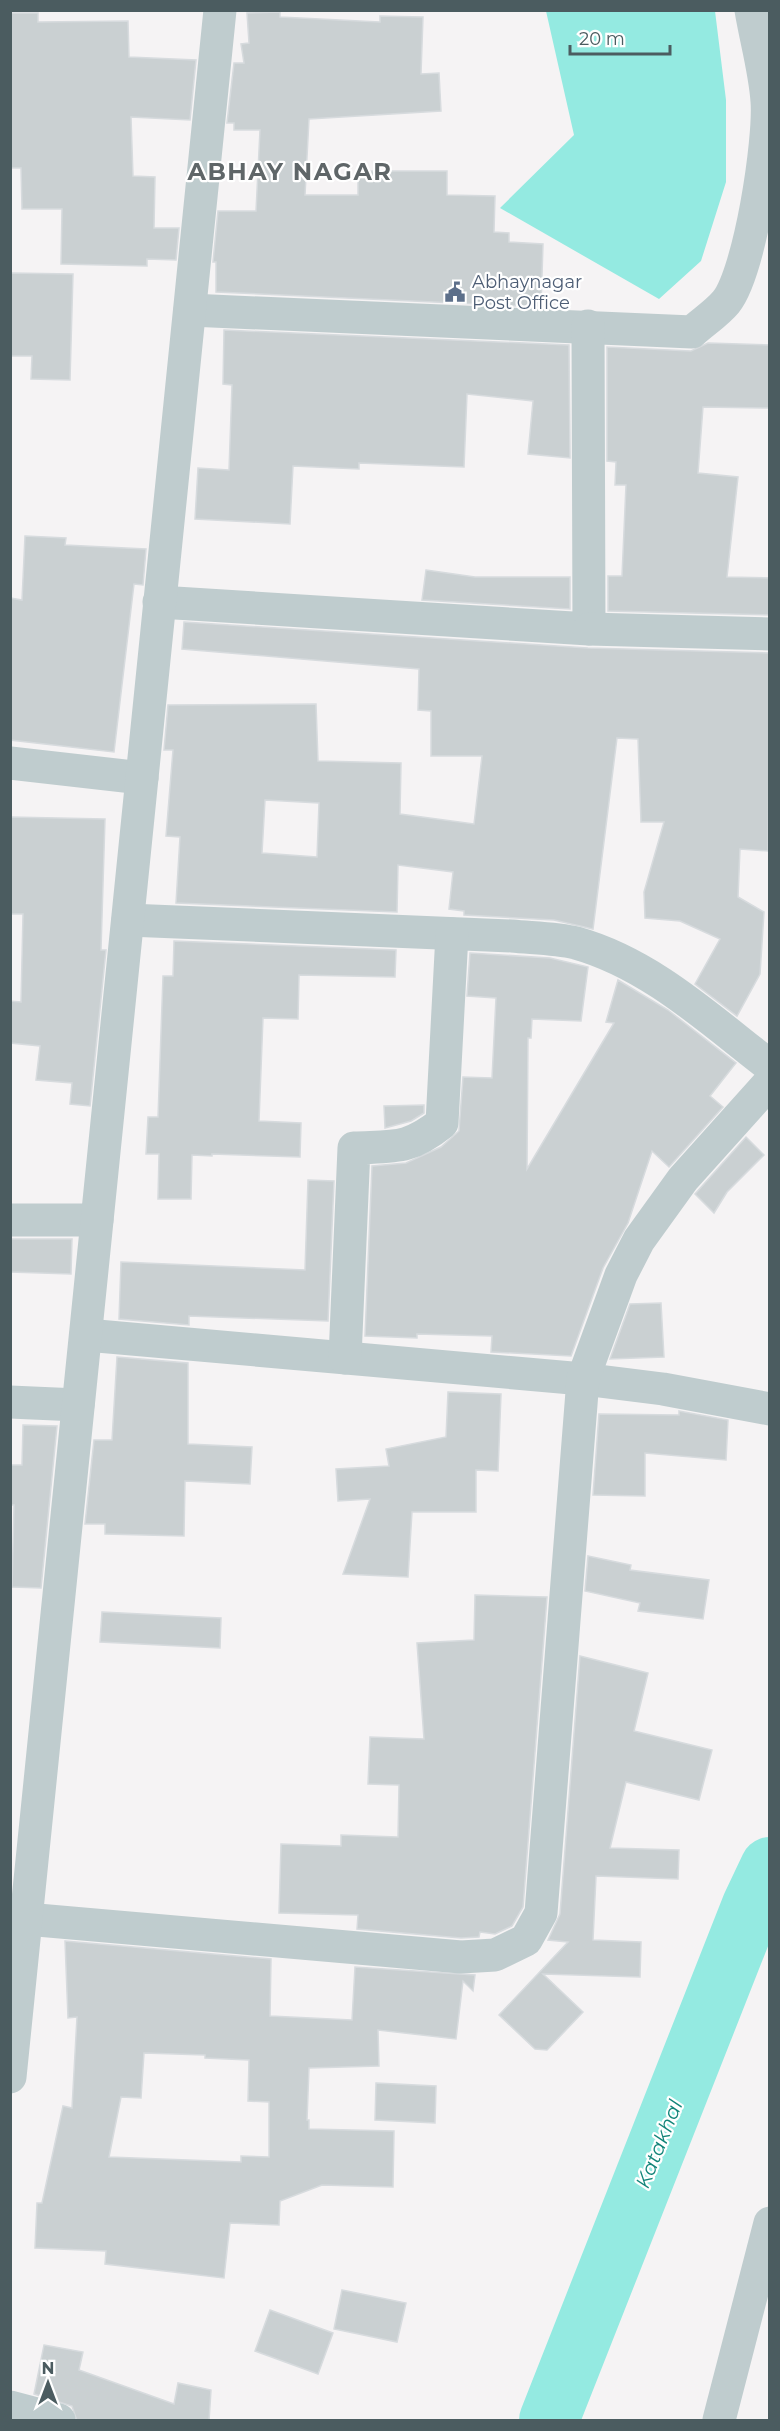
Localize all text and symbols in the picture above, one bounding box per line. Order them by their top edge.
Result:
scale bar [570,18,670,56]
text: 20 m [579,28,625,50]
district label: ABHAY NAGAR [187,157,392,186]
place label: Abhaynagar Post Office [472,271,582,314]
public building icon: Abhaynagar Post Office [443,280,467,304]
water label: Katakhal [630,2096,688,2192]
north arrow [18,2353,78,2413]
text: N [42,2359,54,2378]

